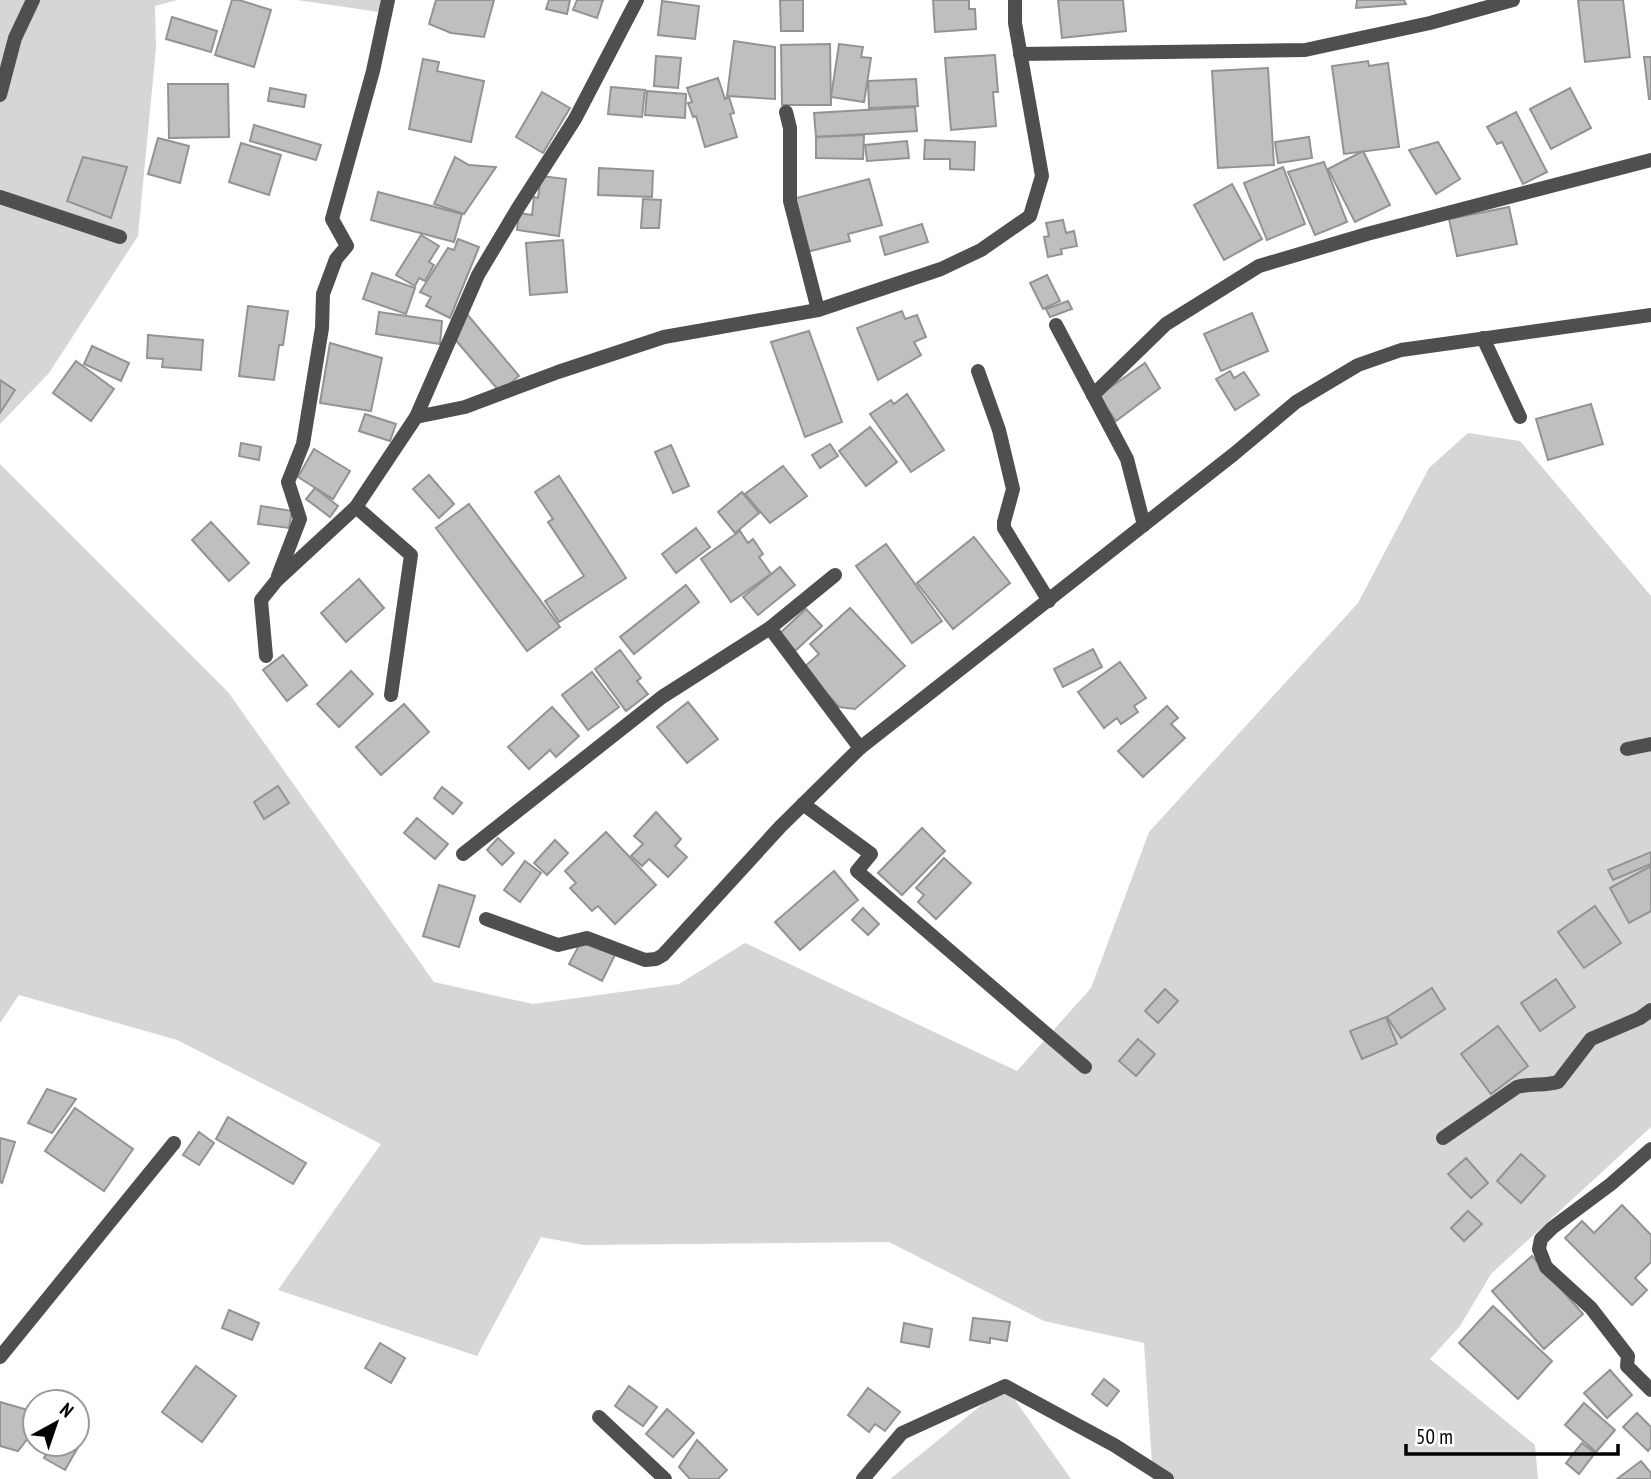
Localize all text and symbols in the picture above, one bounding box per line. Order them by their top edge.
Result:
north arrow [21,1388,91,1458]
text: N [55,1397,79,1422]
scale bar [1406,1412,1618,1456]
text: 50 m [1416,1423,1453,1450]

